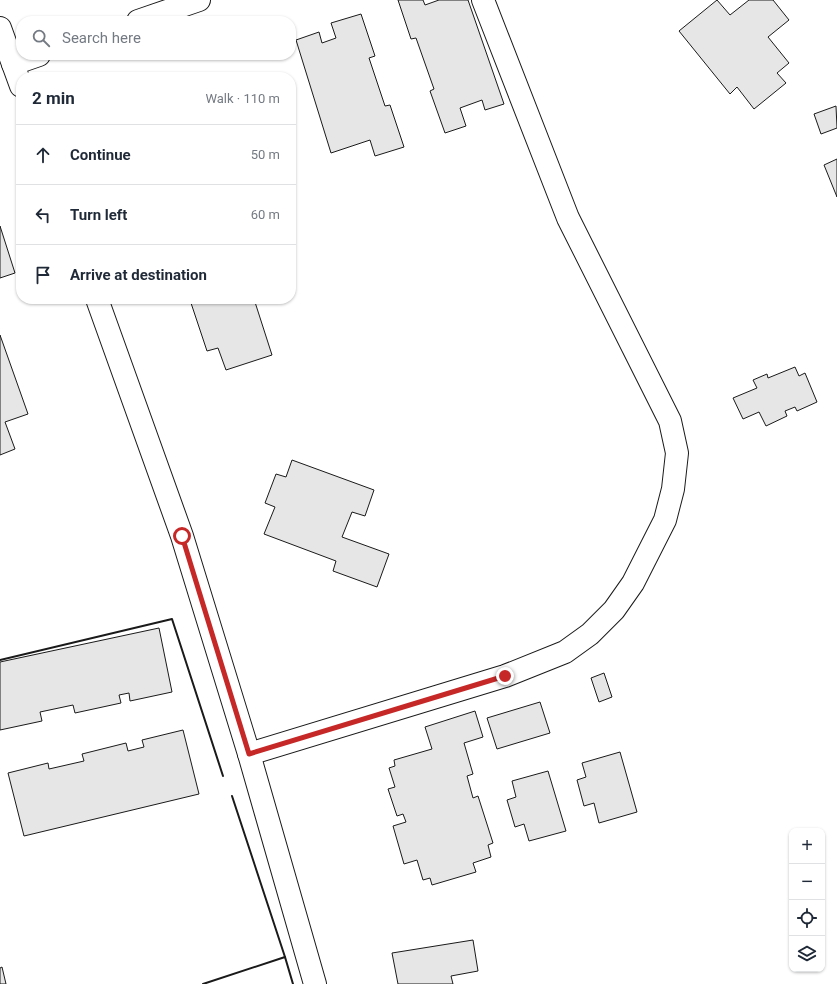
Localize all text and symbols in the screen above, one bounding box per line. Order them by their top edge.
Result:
search box [16,16,296,60]
icon: search [30,27,52,49]
text: Search here [62,29,141,47]
text: 2 min [32,88,75,108]
text: Walk · 110 m [205,91,280,106]
icon: ahead [32,144,54,166]
text: Continue [70,146,131,164]
text: 50 m [251,147,280,162]
icon: left [32,204,54,226]
text: Turn left [70,206,127,224]
text: 60 m [251,207,280,222]
icon: arrive [32,264,54,286]
text: Arrive at destination [70,266,207,284]
route start [173,527,191,545]
route end [496,667,514,685]
map controls [789,828,825,972]
button: + [789,828,825,864]
button: − [789,864,825,900]
button: locate [789,900,825,936]
button: layers [789,936,825,972]

